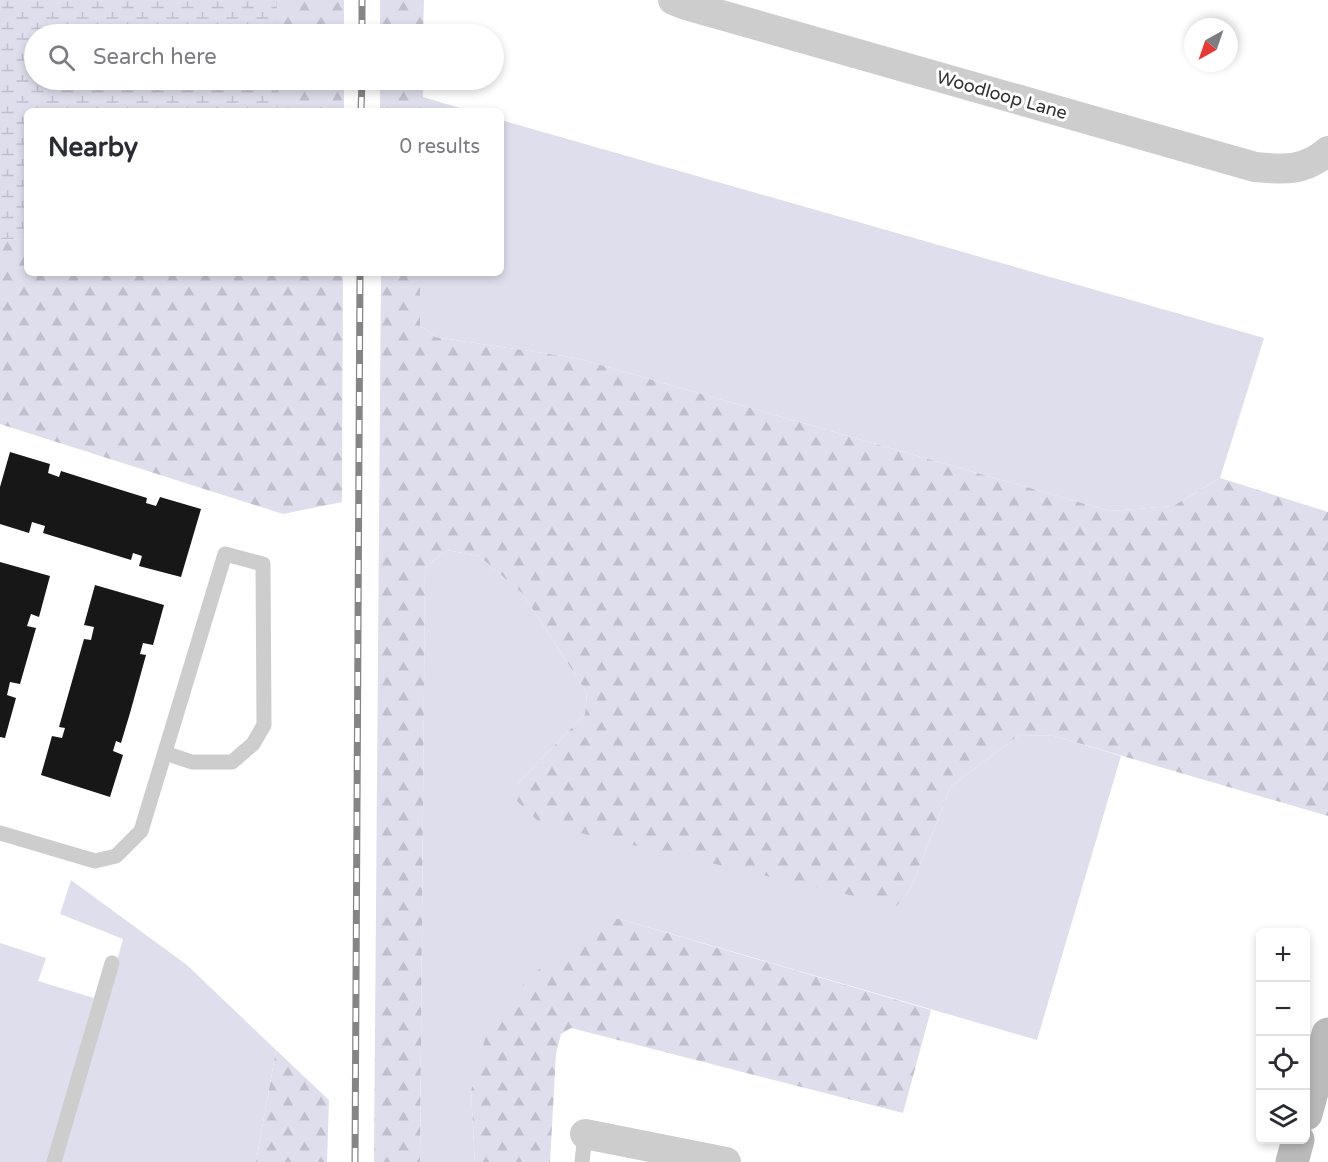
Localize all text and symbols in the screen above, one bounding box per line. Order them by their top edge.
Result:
north arrow [1184,18,1238,72]
search box [24,24,504,90]
icon: search [45,41,78,74]
text: Search here [93,44,217,70]
street label: Woodloop Lane [934,66,1070,124]
text: Nearby [48,132,138,163]
text: 0 results [400,135,480,159]
map controls [1256,928,1310,1144]
button: + [1256,928,1310,982]
button: − [1256,982,1310,1036]
button: locate [1256,1036,1310,1090]
button: layers [1256,1090,1310,1144]

